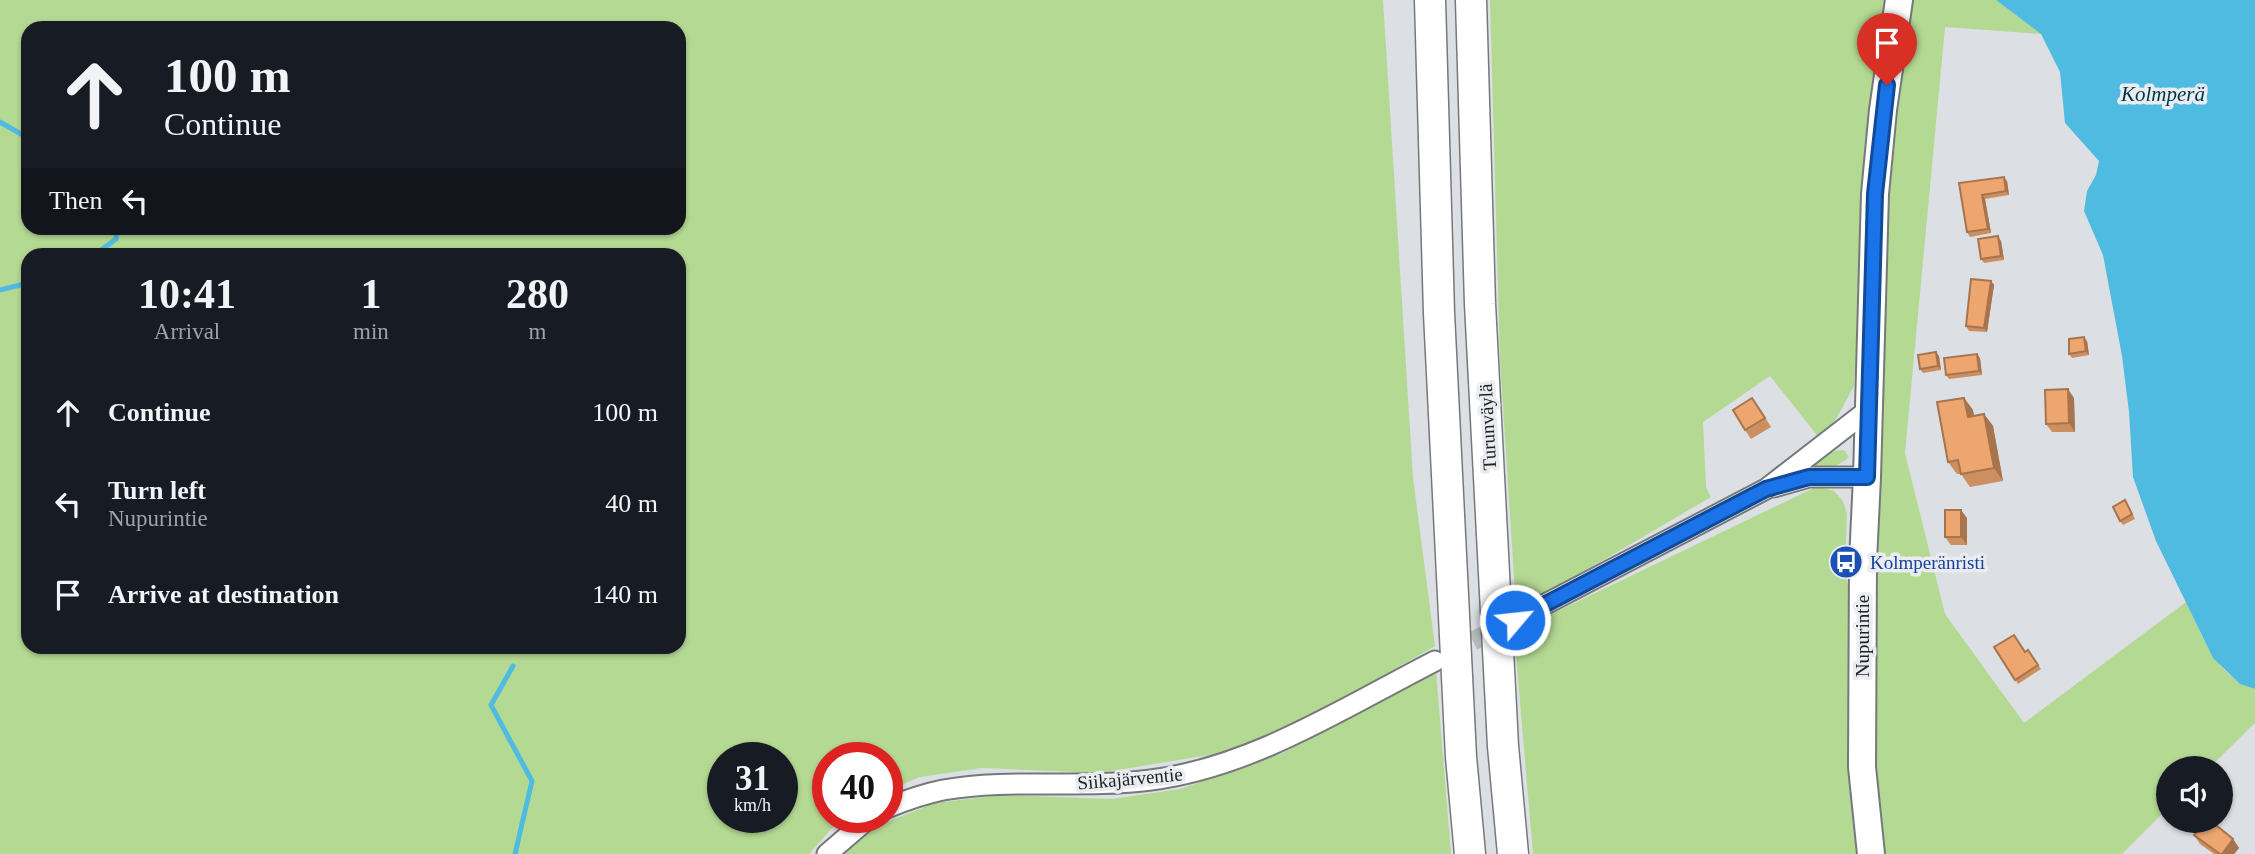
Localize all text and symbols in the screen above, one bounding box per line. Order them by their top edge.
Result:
pin [1857,13,1917,85]
icon: arrive [1868,24,1906,62]
text: 100 m [164,48,291,103]
icon: ahead [49,49,140,140]
water label: Kolmperä [2120,82,2205,106]
text: Continue [164,106,281,142]
icon: left [116,182,154,220]
text: Then [49,186,102,215]
text: 10:41 [138,271,236,317]
text: 1 [360,271,381,317]
text: 280 [506,271,569,317]
text: Arrival [154,319,220,344]
text: min [353,319,389,344]
text: m [528,319,546,344]
street label: Turunväylä [1475,382,1500,471]
icon: ahead [49,394,87,432]
text: Continue [108,398,211,427]
text: 100 m [592,398,658,427]
text: Turn left [108,476,206,505]
icon: left [49,485,87,523]
text: 40 m [605,489,658,518]
text: Nupurintie [108,506,208,531]
bus stop icon: Kolmperänristi [1827,543,1865,581]
place label: Kolmperänristi [1870,552,1985,573]
icon: arrive [49,576,87,614]
text: Arrive at destination [108,580,339,609]
text: 140 m [592,580,658,609]
position arrow [1478,583,1552,657]
street label: Nupurintie [1852,595,1873,677]
speed limit sign: 40 [812,742,903,833]
map controls [2156,756,2233,833]
button: sound [2156,756,2233,833]
text: 31 [735,759,770,798]
street label: Siikajärventie [1077,763,1184,794]
text: km/h [734,795,771,815]

